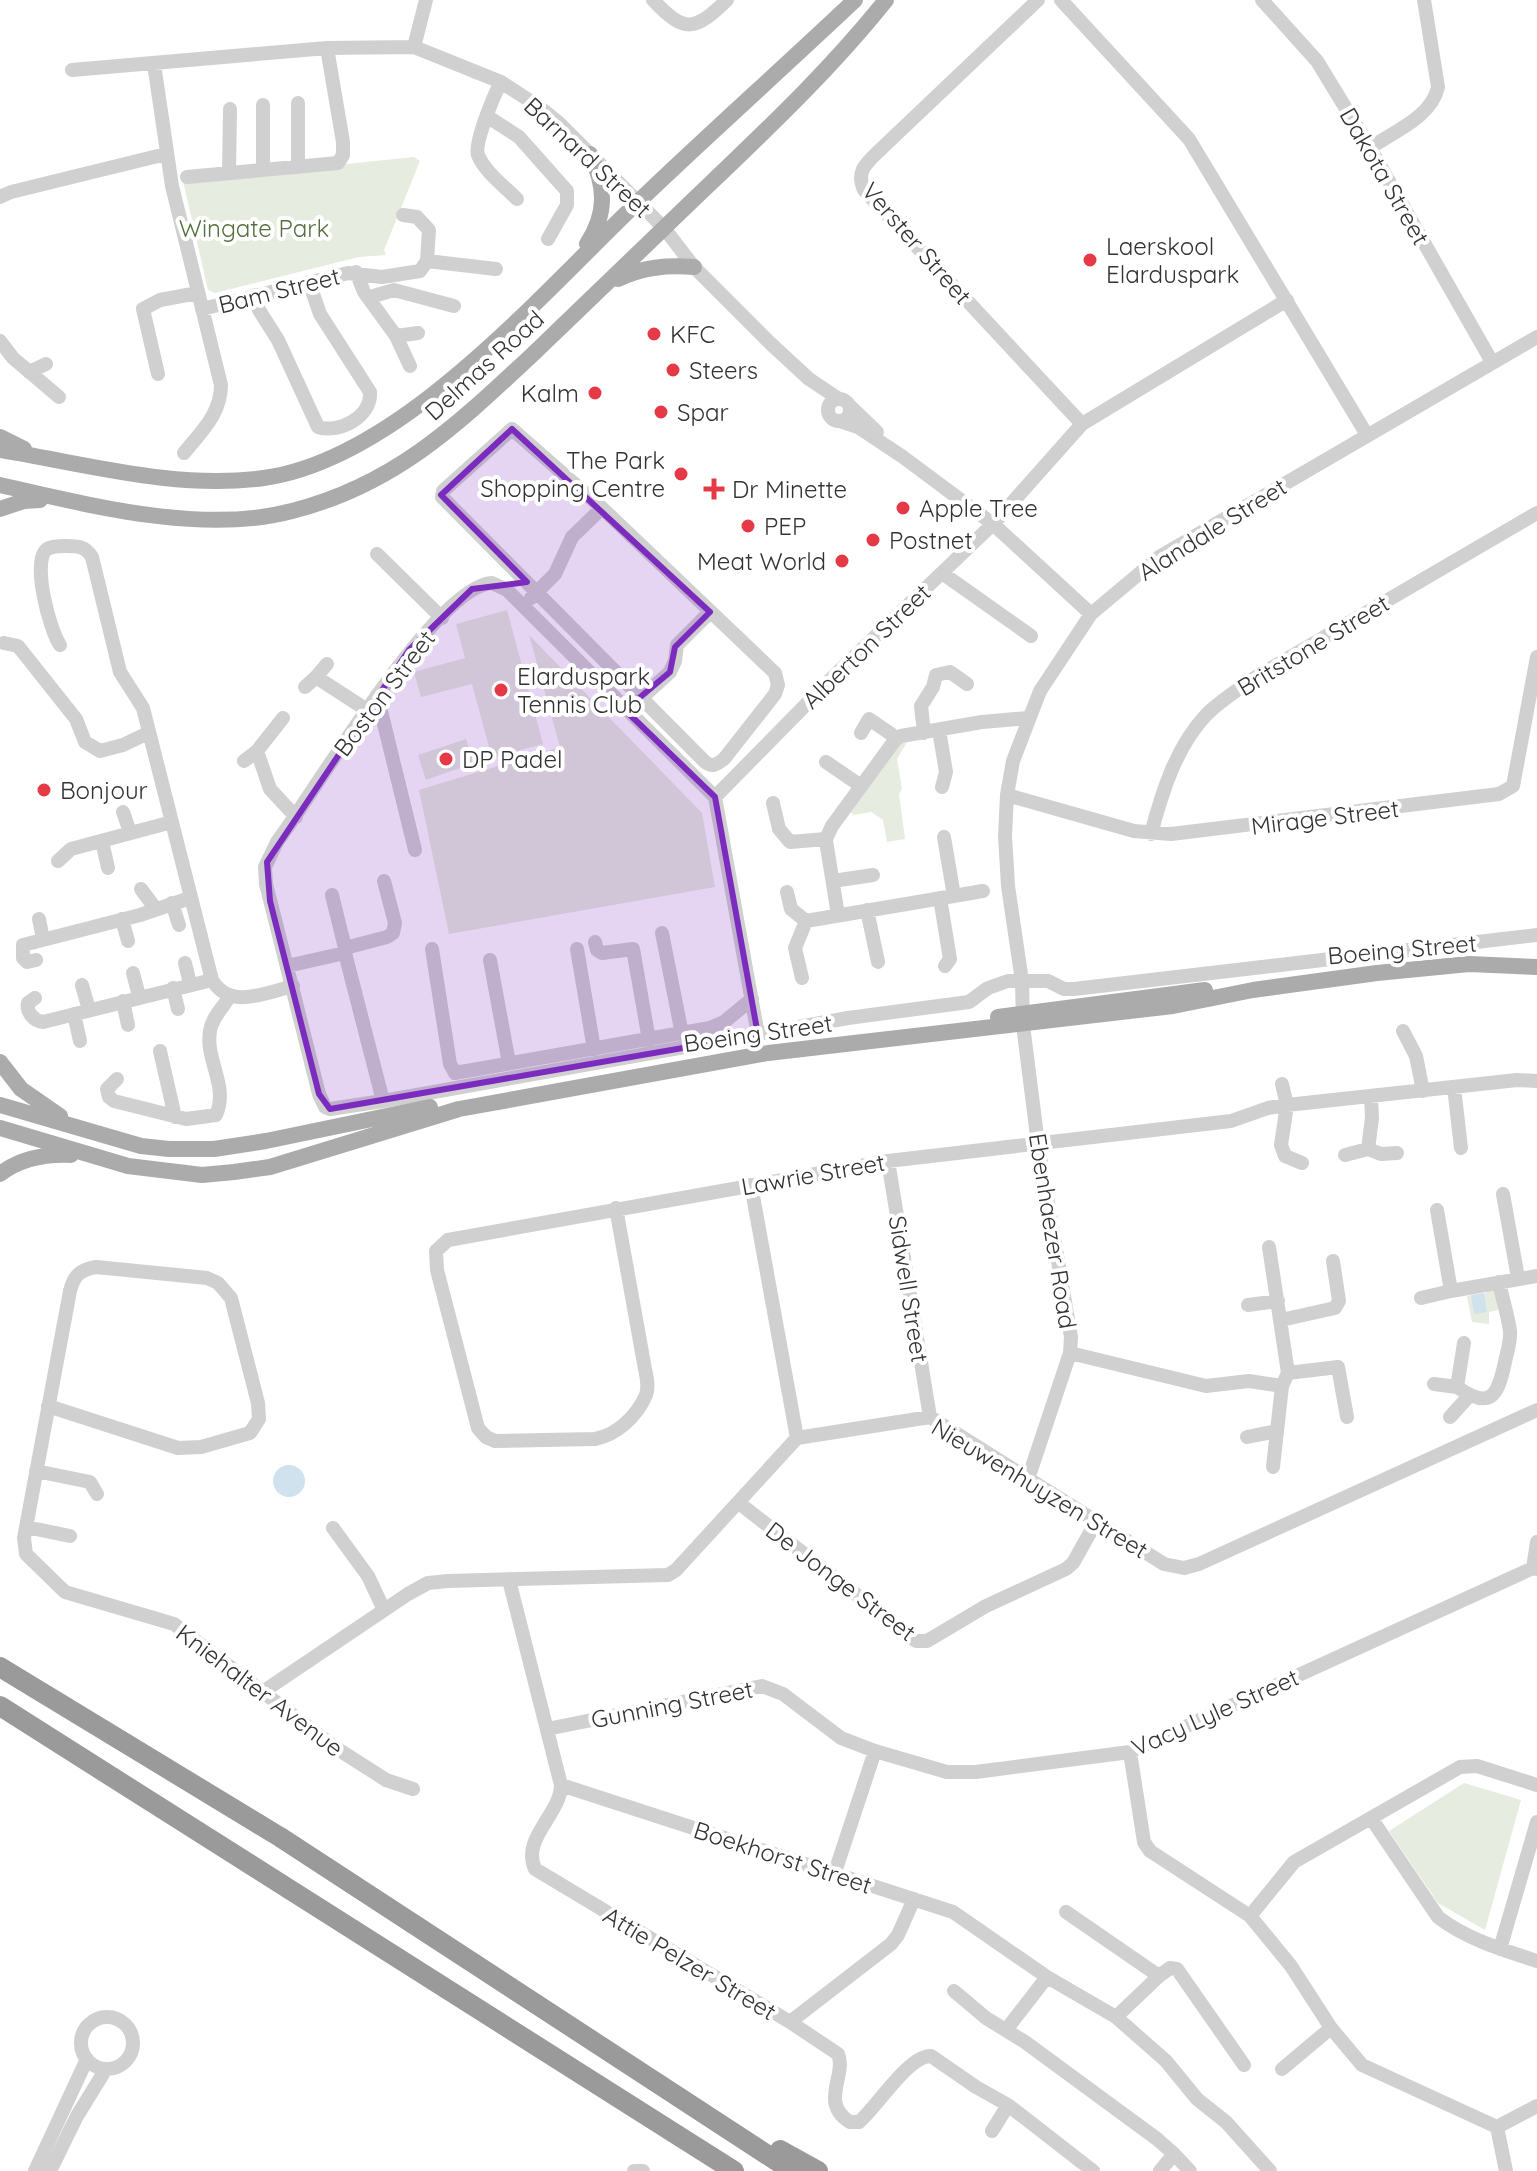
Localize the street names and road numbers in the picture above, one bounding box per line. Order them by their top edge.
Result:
street label: Barnard Street [518,90,658,224]
street label: Dakota Street [1334,102,1436,250]
street label: Verster Street [856,176,978,310]
street label: Bam Street [215,260,343,320]
street label: Delmas Road [418,304,550,426]
street label: Alandale Street [1132,471,1292,587]
street label: Alberton Street [796,577,936,715]
street label: Britstone Street [1232,588,1394,702]
street label: Boston Street [327,624,441,762]
street label: Mirage Street [1249,793,1401,841]
street label: Boeing Street [1326,928,1478,970]
street label: Boeing Street [682,1008,834,1058]
street label: Ebenhaezer Road [1023,1131,1083,1331]
street label: Lawrie Street [739,1147,887,1201]
street label: Sidwell Street [883,1214,935,1364]
street label: Nieuwenhuyzen Street [926,1412,1154,1564]
street label: De Jonge Street [760,1515,922,1647]
street label: Kniehalter Avenue [170,1617,350,1763]
street label: Vacy Lyle Street [1127,1662,1303,1762]
street label: Gunning Street [589,1674,755,1734]
street label: Boekhorst Street [690,1814,876,1900]
street label: Attie Pelzer Street [598,1900,782,2026]

